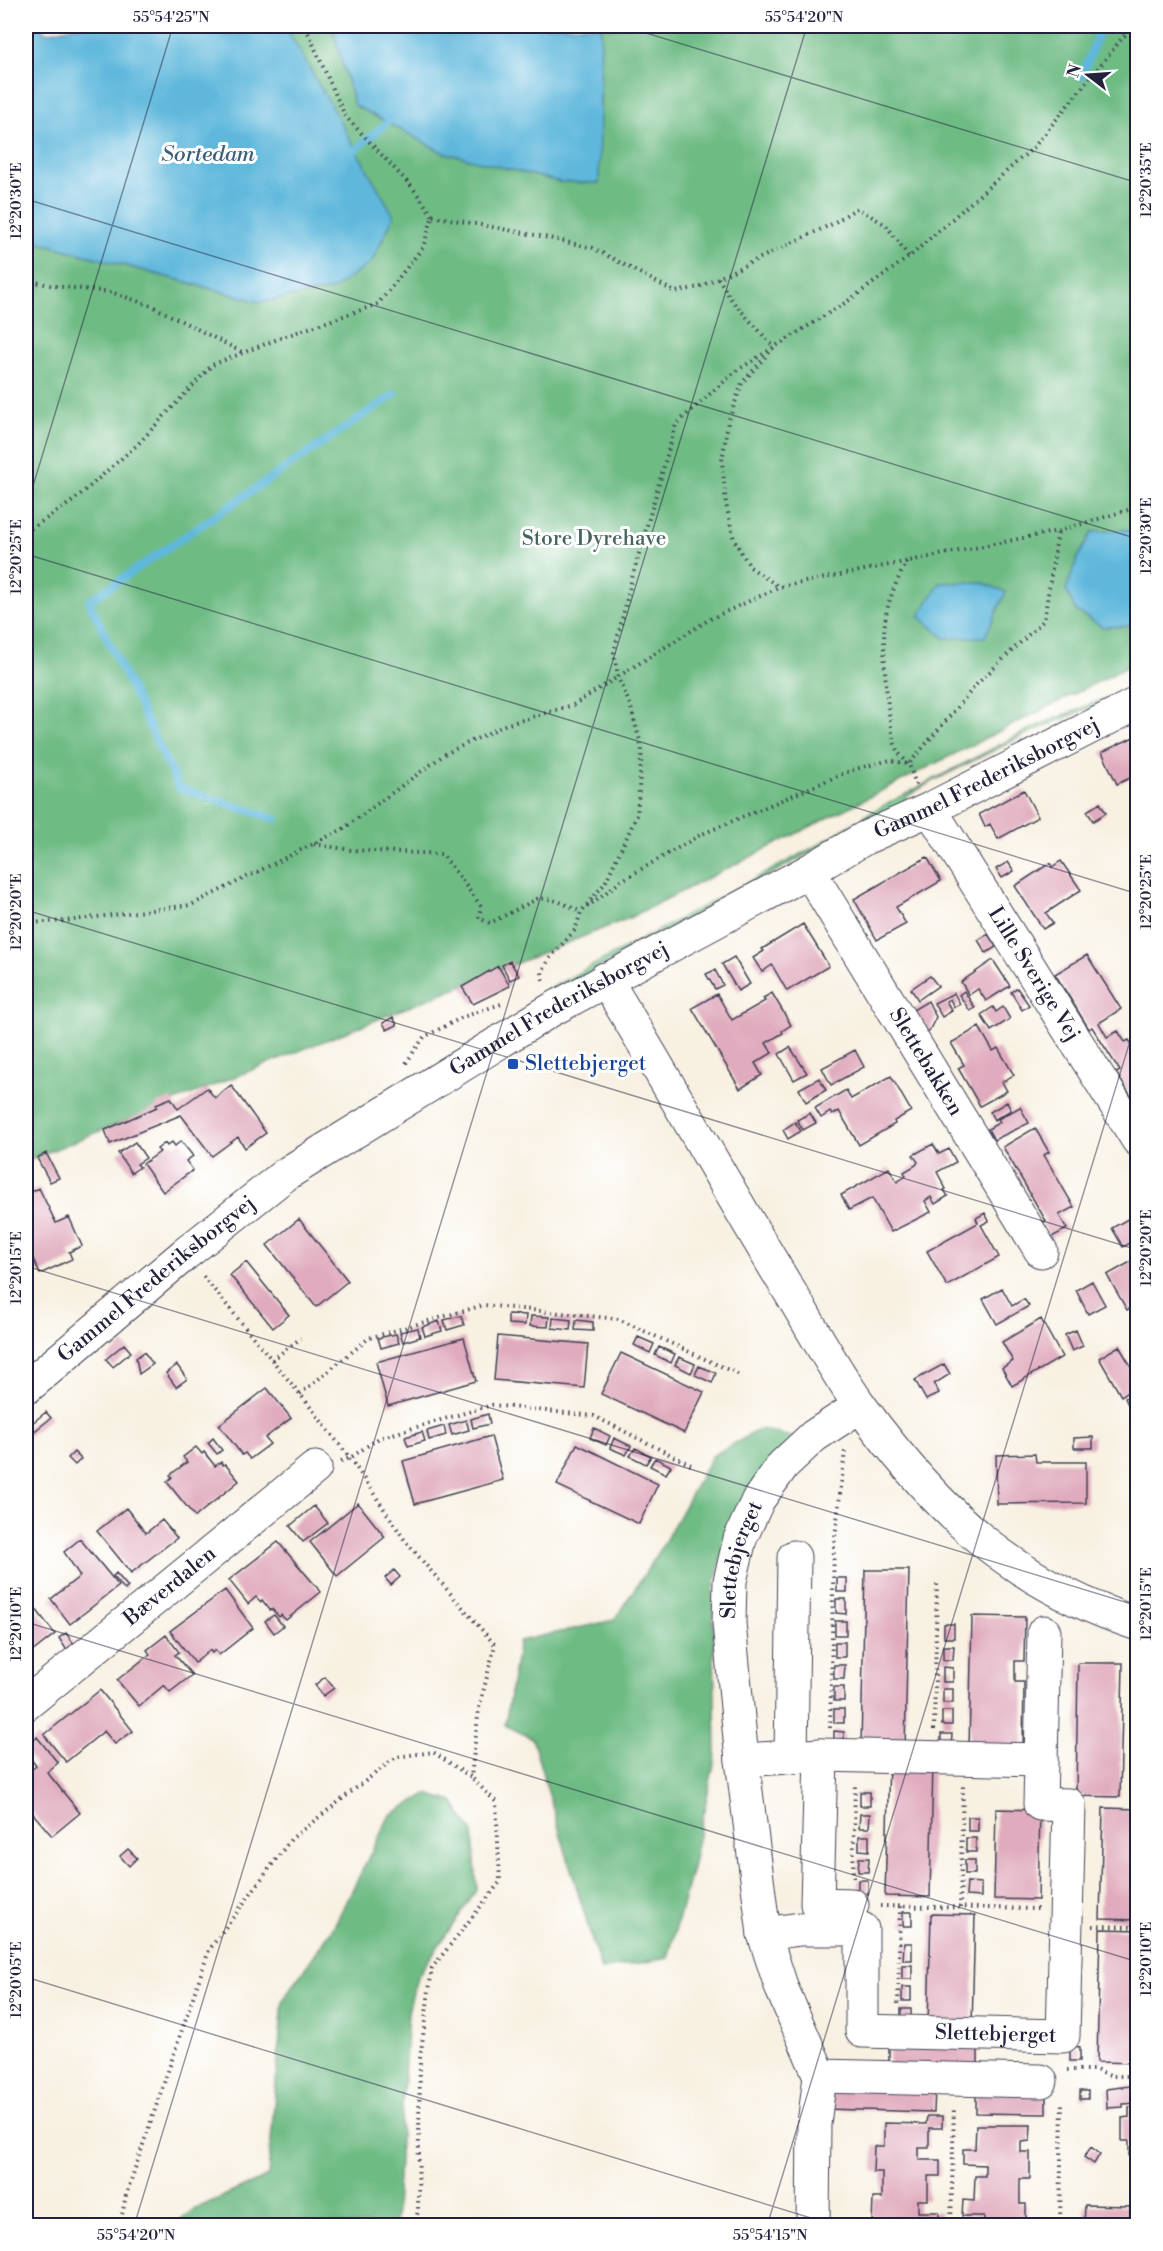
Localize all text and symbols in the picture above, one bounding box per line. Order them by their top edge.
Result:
text: 55°54'25"N [133,8,209,27]
text: 55°54'20"N [765,8,843,27]
north arrow [1058,45,1118,105]
text: N [1063,62,1086,80]
water label: Sortedam [161,141,255,168]
text: 12°20'35"E [1137,142,1156,218]
text: 12°20'30"E [7,162,26,240]
text: 12°20'30"E [1137,497,1156,575]
text: 12°20'25"E [7,519,26,595]
park label: Store Dyrehave [522,526,666,552]
street label: Gammel Frederiksborgvej [870,712,1104,845]
text: 12°20'25"E [1137,854,1156,930]
text: 12°20'20"E [7,873,26,951]
street label: Lille Sverige Vej [982,902,1086,1046]
street label: Gammel Frederiksborgvej [445,936,673,1082]
street label: Slettebakken [883,1003,969,1121]
place label: Slettebjerget [525,1051,647,1077]
marker: Slettebjerget [506,1057,520,1071]
street label: Gammel Frederiksborgvej [53,1190,261,1368]
text: 12°20'20"E [1137,1209,1156,1287]
text: 12°20'15"E [7,1231,26,1305]
street label: Slettebjerget [716,1496,769,1619]
street label: Bæverdalen [118,1541,222,1633]
text: 12°20'15"E [1137,1567,1156,1641]
text: 12°20'10"E [7,1587,26,1661]
text: 12°20'10"E [1137,1922,1156,1996]
text: 12°20'05"E [7,1941,26,2019]
street label: Slettebjerget [935,2020,1057,2049]
text: 55°54'20"N [97,2226,175,2245]
text: 55°54'15"N [733,2226,807,2245]

